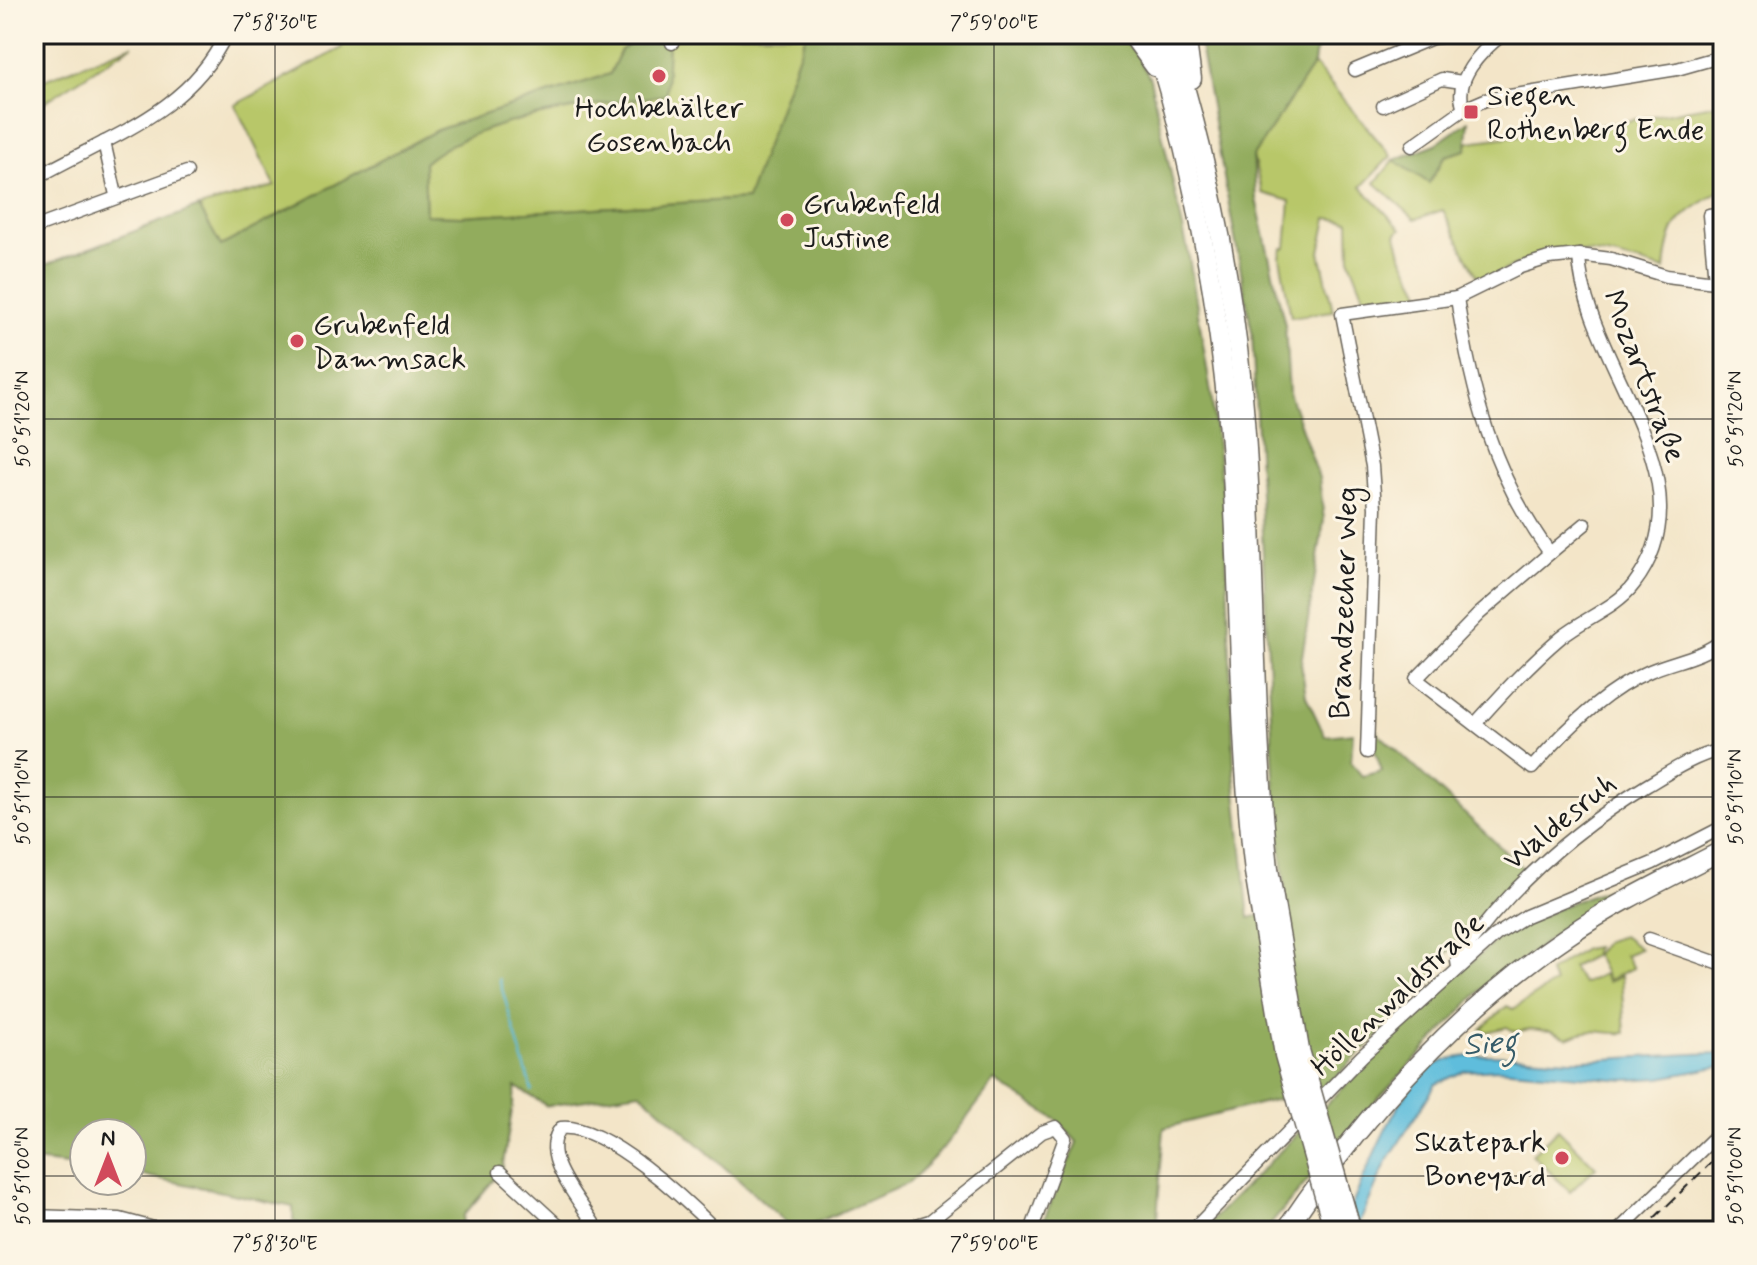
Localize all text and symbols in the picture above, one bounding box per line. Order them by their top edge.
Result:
text: 7°58'30"E [232,10,318,37]
text: 7°59'00"E [950,10,1038,37]
marker: Hochbehälter Gosenbach [650,67,668,85]
place label: Siegen Rothenberg Ende [1487,77,1705,153]
place label: Hochbehälter Gosenbach [575,89,744,162]
marker: Siegen Rothenberg Ende [1462,103,1480,121]
place label: Grubenfeld Justine [803,185,940,258]
marker: Grubenfeld Justine [778,211,796,229]
street label: Mozartstraße [1593,285,1694,468]
place label: Grubenfeld Dammsack [313,306,466,379]
marker: Grubenfeld Dammsack [288,332,306,350]
text: 50°51'20"N [10,371,37,467]
text: 50°51'20"N [1723,371,1750,467]
street label: Brandzecher Weg [1321,486,1370,720]
text: 50°51'10"N [10,749,37,845]
text: 50°51'10"N [1723,749,1750,845]
street label: Waldesruh [1495,765,1625,880]
street label: Höllenwaldstraße [1303,905,1493,1086]
water label: Sieg [1462,1021,1522,1070]
north arrow [68,1117,148,1197]
place label: Skatepark Boneyard [1414,1123,1546,1196]
text: N [101,1125,115,1153]
text: 50°51'00"N [10,1127,37,1225]
text: 50°51'00"N [1723,1127,1750,1225]
marker: Skatepark Boneyard [1553,1149,1571,1167]
text: 7°58'30"E [232,1231,318,1258]
text: 7°59'00"E [950,1231,1038,1258]

